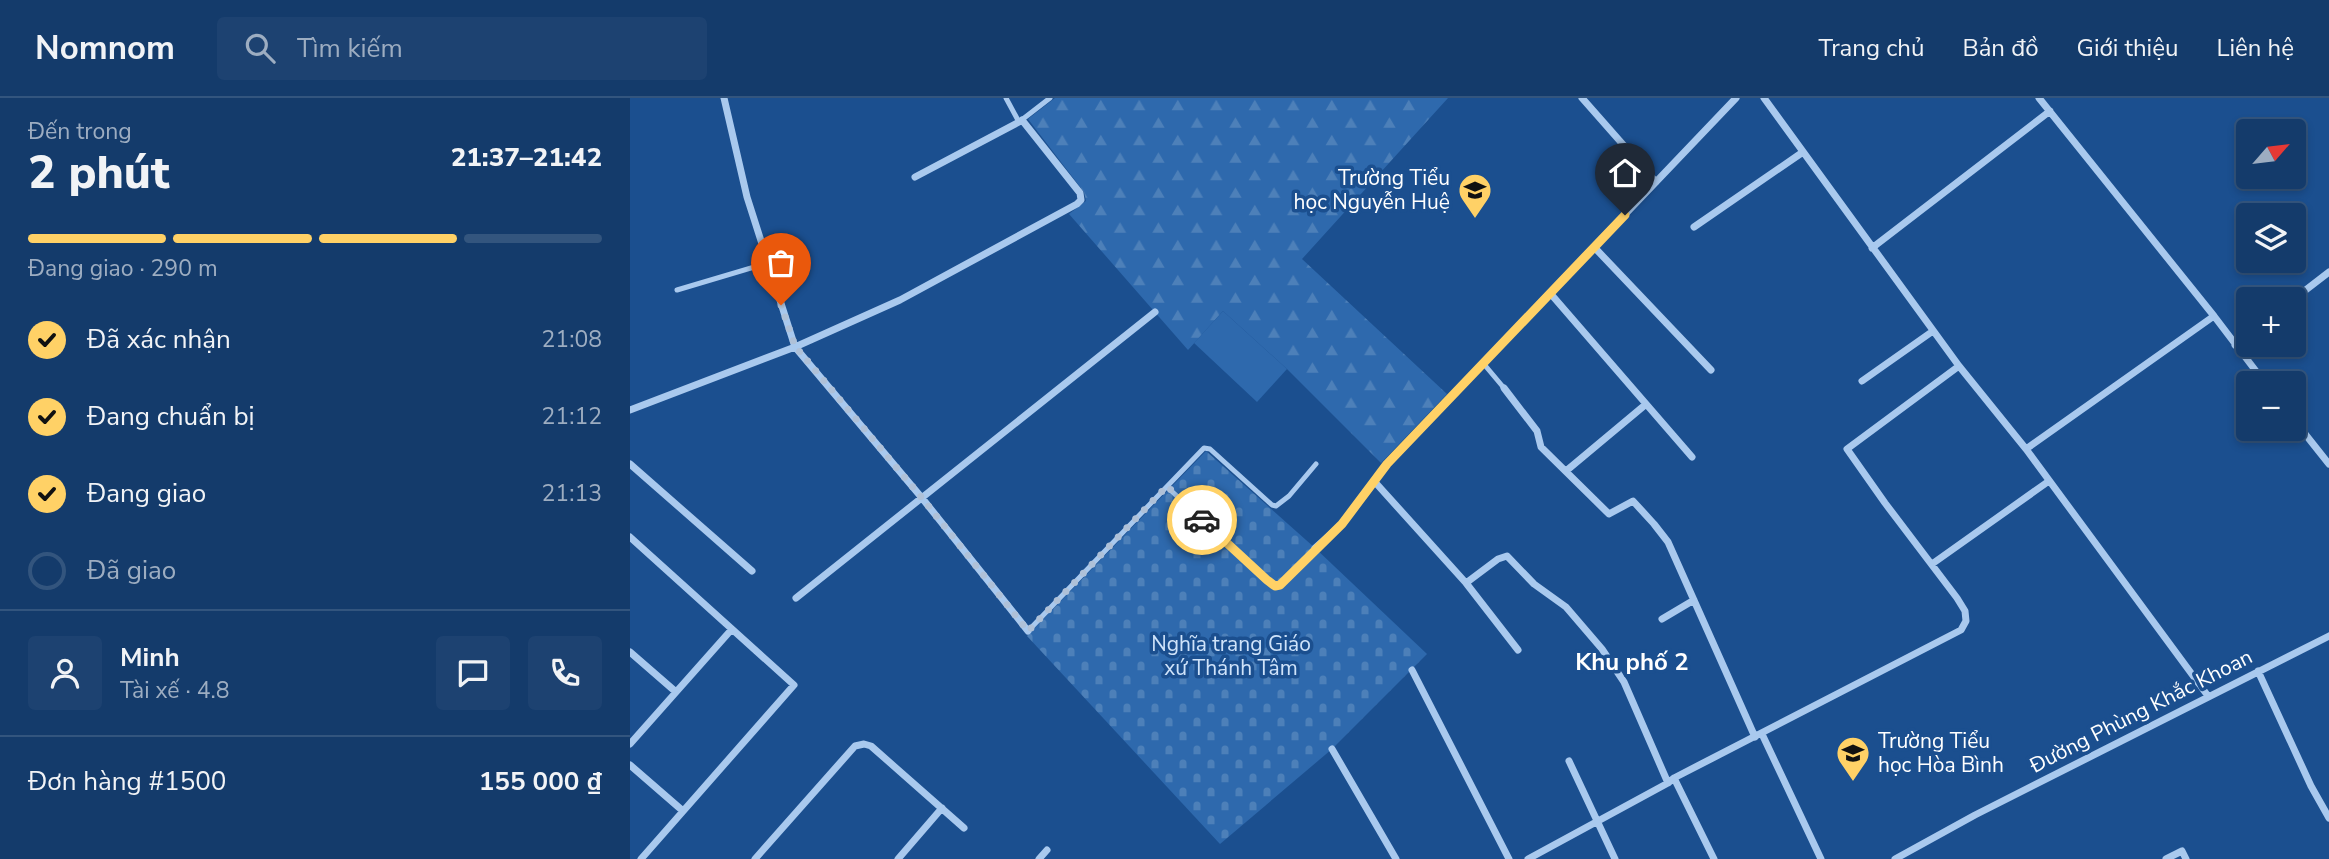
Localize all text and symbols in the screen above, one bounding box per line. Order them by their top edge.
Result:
search box [217,17,707,80]
text: Nomnom [35,26,175,71]
icon: search [241,29,279,67]
text: Tìm kiếm [297,31,403,66]
text: Trang chủ [1819,32,1924,64]
text: Bản đồ [1962,32,2039,64]
text: Giới thiệu [2077,32,2178,64]
text: Liên hệ [2216,32,2294,64]
text: Đến trong [28,116,132,147]
north arrow [2236,119,2306,189]
map controls [2236,119,2306,441]
text: 21:37–21:42 [451,140,602,175]
text: 2 phút [28,141,170,204]
pin [1595,143,1655,215]
icon: home [1606,154,1644,192]
place label: Trường Tiểu học Nguyễn Huệ [1294,164,1450,216]
school or university icon: Trường Tiểu học Nguyễn Huệ [1456,171,1494,220]
button: layers [2236,203,2306,273]
pin [751,233,811,305]
icon: bag [762,244,800,282]
text: Đang giao · 290 m [28,253,218,284]
button: + [2236,287,2306,357]
icon: check [28,321,66,359]
text: Đã xác nhận [87,322,231,357]
text: 21:08 [542,324,602,355]
button: − [2236,371,2306,441]
icon: check [28,398,66,436]
text: Đang chuẩn bị [87,399,255,434]
text: 21:12 [542,401,602,432]
icon: check [28,475,66,513]
text: Đang giao [87,476,206,511]
text: 21:13 [542,478,602,509]
courier [1167,485,1237,555]
icon: car [1183,501,1221,539]
text: Đã giao [87,553,176,588]
park label: Nghĩa trang Giáo xứ Thánh Tâm [1151,630,1311,682]
button: person [28,636,102,710]
button: chat [436,636,510,710]
button: phone [528,636,602,710]
text: Minh [120,640,180,675]
street label: Đường Phùng Khắc Khoan [2024,643,2257,780]
district label: Khu phố 2 [1575,646,1689,678]
text: Tài xế · 4.8 [120,675,229,706]
place label: Trường Tiểu học Hòa Bình [1878,727,2004,779]
school or university icon: Trường Tiểu học Hòa Bình [1834,734,1872,783]
text: Đơn hàng #1500 [28,764,226,799]
text: 155 000 ₫ [479,764,602,799]

